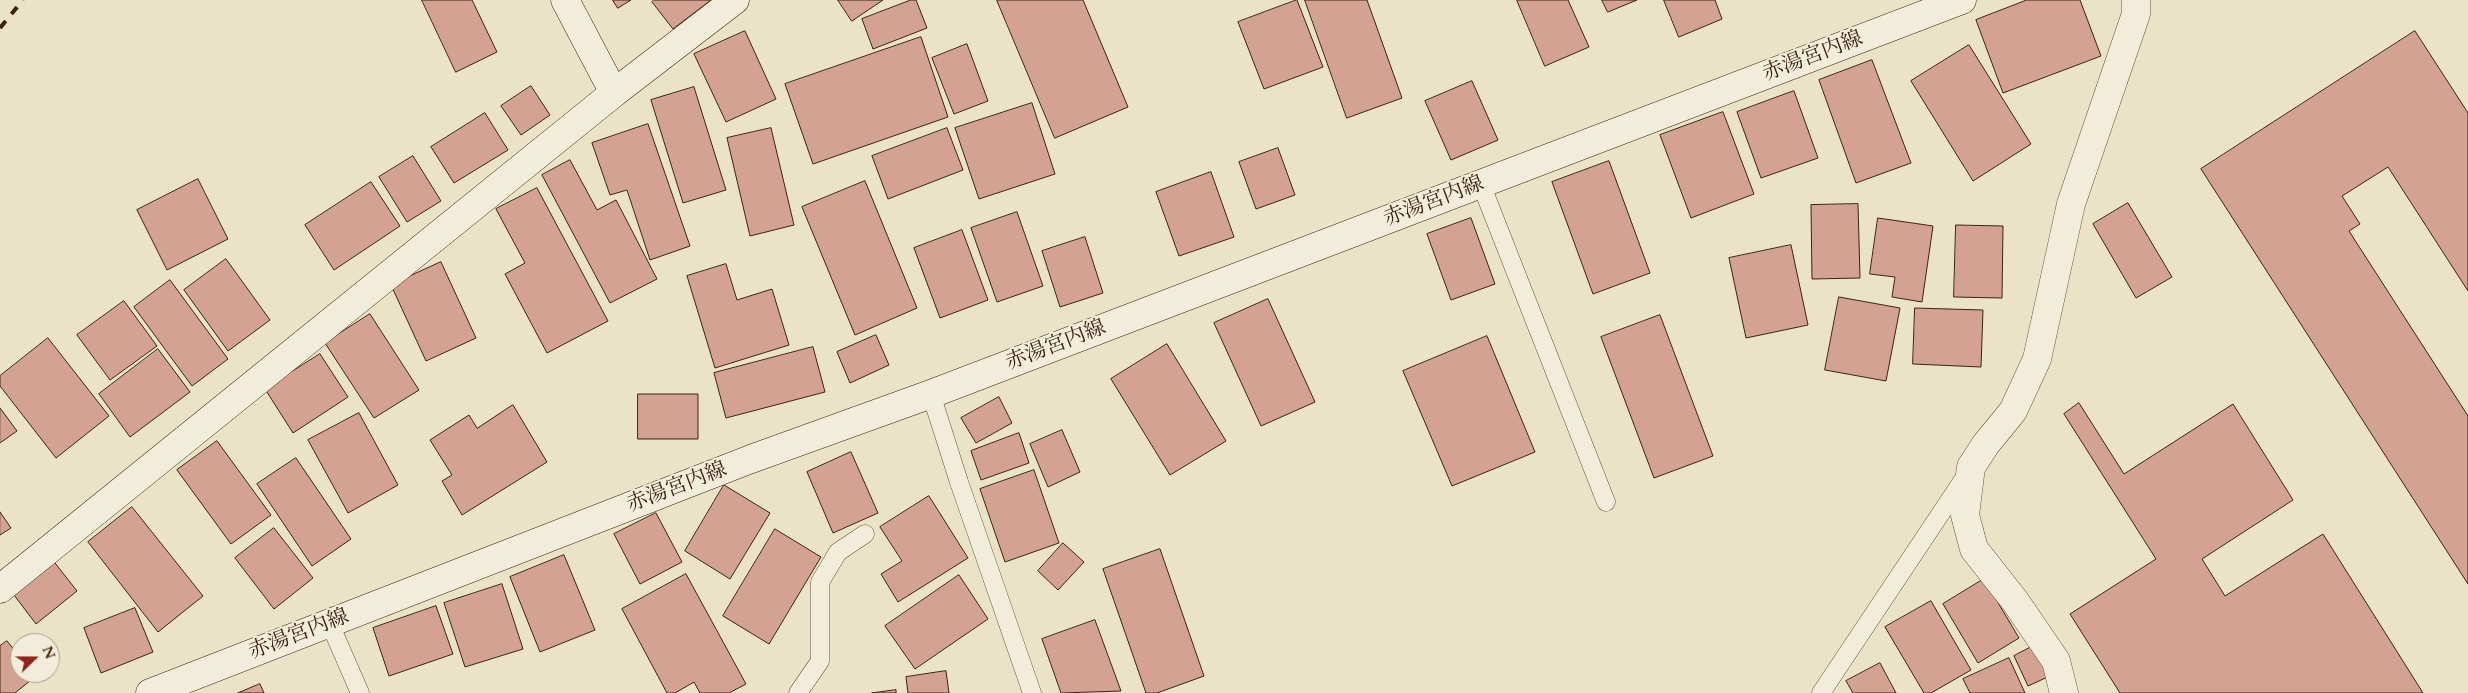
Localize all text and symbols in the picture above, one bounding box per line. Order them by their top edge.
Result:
street label: 赤湯宮内線 [1759,26,1867,88]
street label: 赤湯宮内線 [1380,171,1488,233]
street label: 赤湯宮内線 [1002,315,1110,377]
street label: 赤湯宮内線 [623,457,731,519]
street label: 赤湯宮内線 [245,604,353,666]
north arrow [10,633,60,683]
text: N [37,643,60,662]

